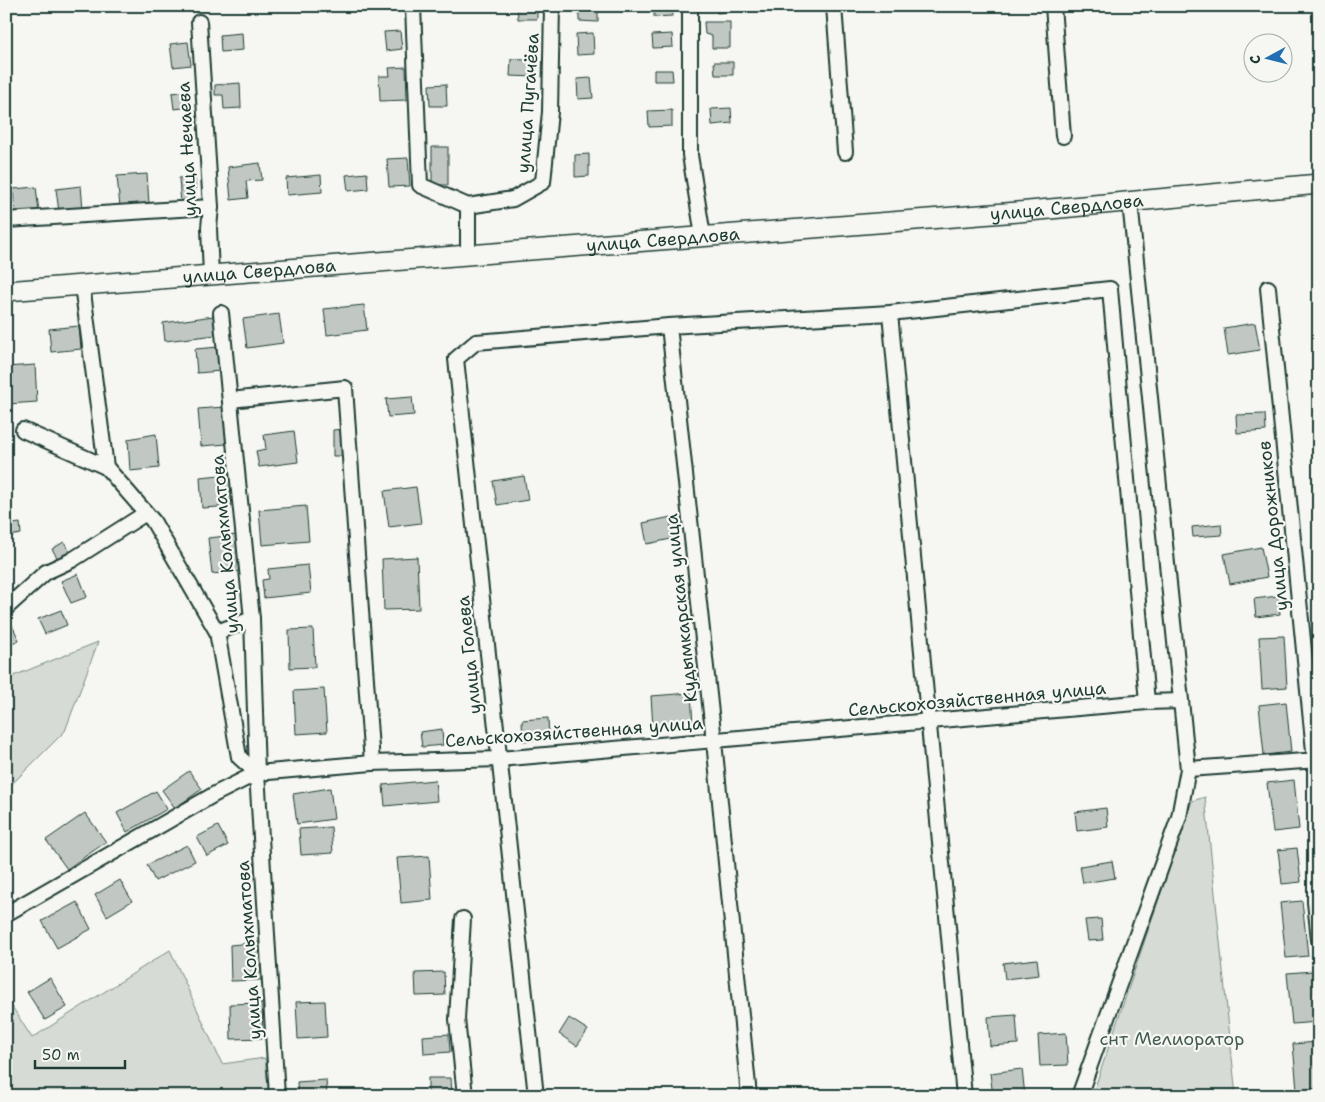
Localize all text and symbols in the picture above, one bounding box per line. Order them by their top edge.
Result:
street label: улица Пугачёва [511,32,545,174]
north arrow [1242,32,1292,82]
text: С [1246,54,1265,65]
street label: улица Нечаева [171,81,203,217]
street label: улица Свердлова [989,188,1144,226]
street label: улица Свердлова [585,222,741,258]
street label: улица Свердлова [182,253,337,289]
street label: улица Дорожников [1252,440,1294,612]
street label: улица Колыхматова [205,454,245,634]
street label: Кудымкарская улица [659,512,703,704]
street label: улица Голева [451,595,487,715]
street label: Сельскохозяйственная улица [847,676,1107,722]
street label: Сельскохозяйственная улица [444,711,704,753]
street label: улица Колыхматова [231,860,267,1040]
park label: снт Мелиоратор [1100,1027,1244,1051]
scale bar [35,1037,125,1069]
text: 50 m [42,1045,80,1065]

